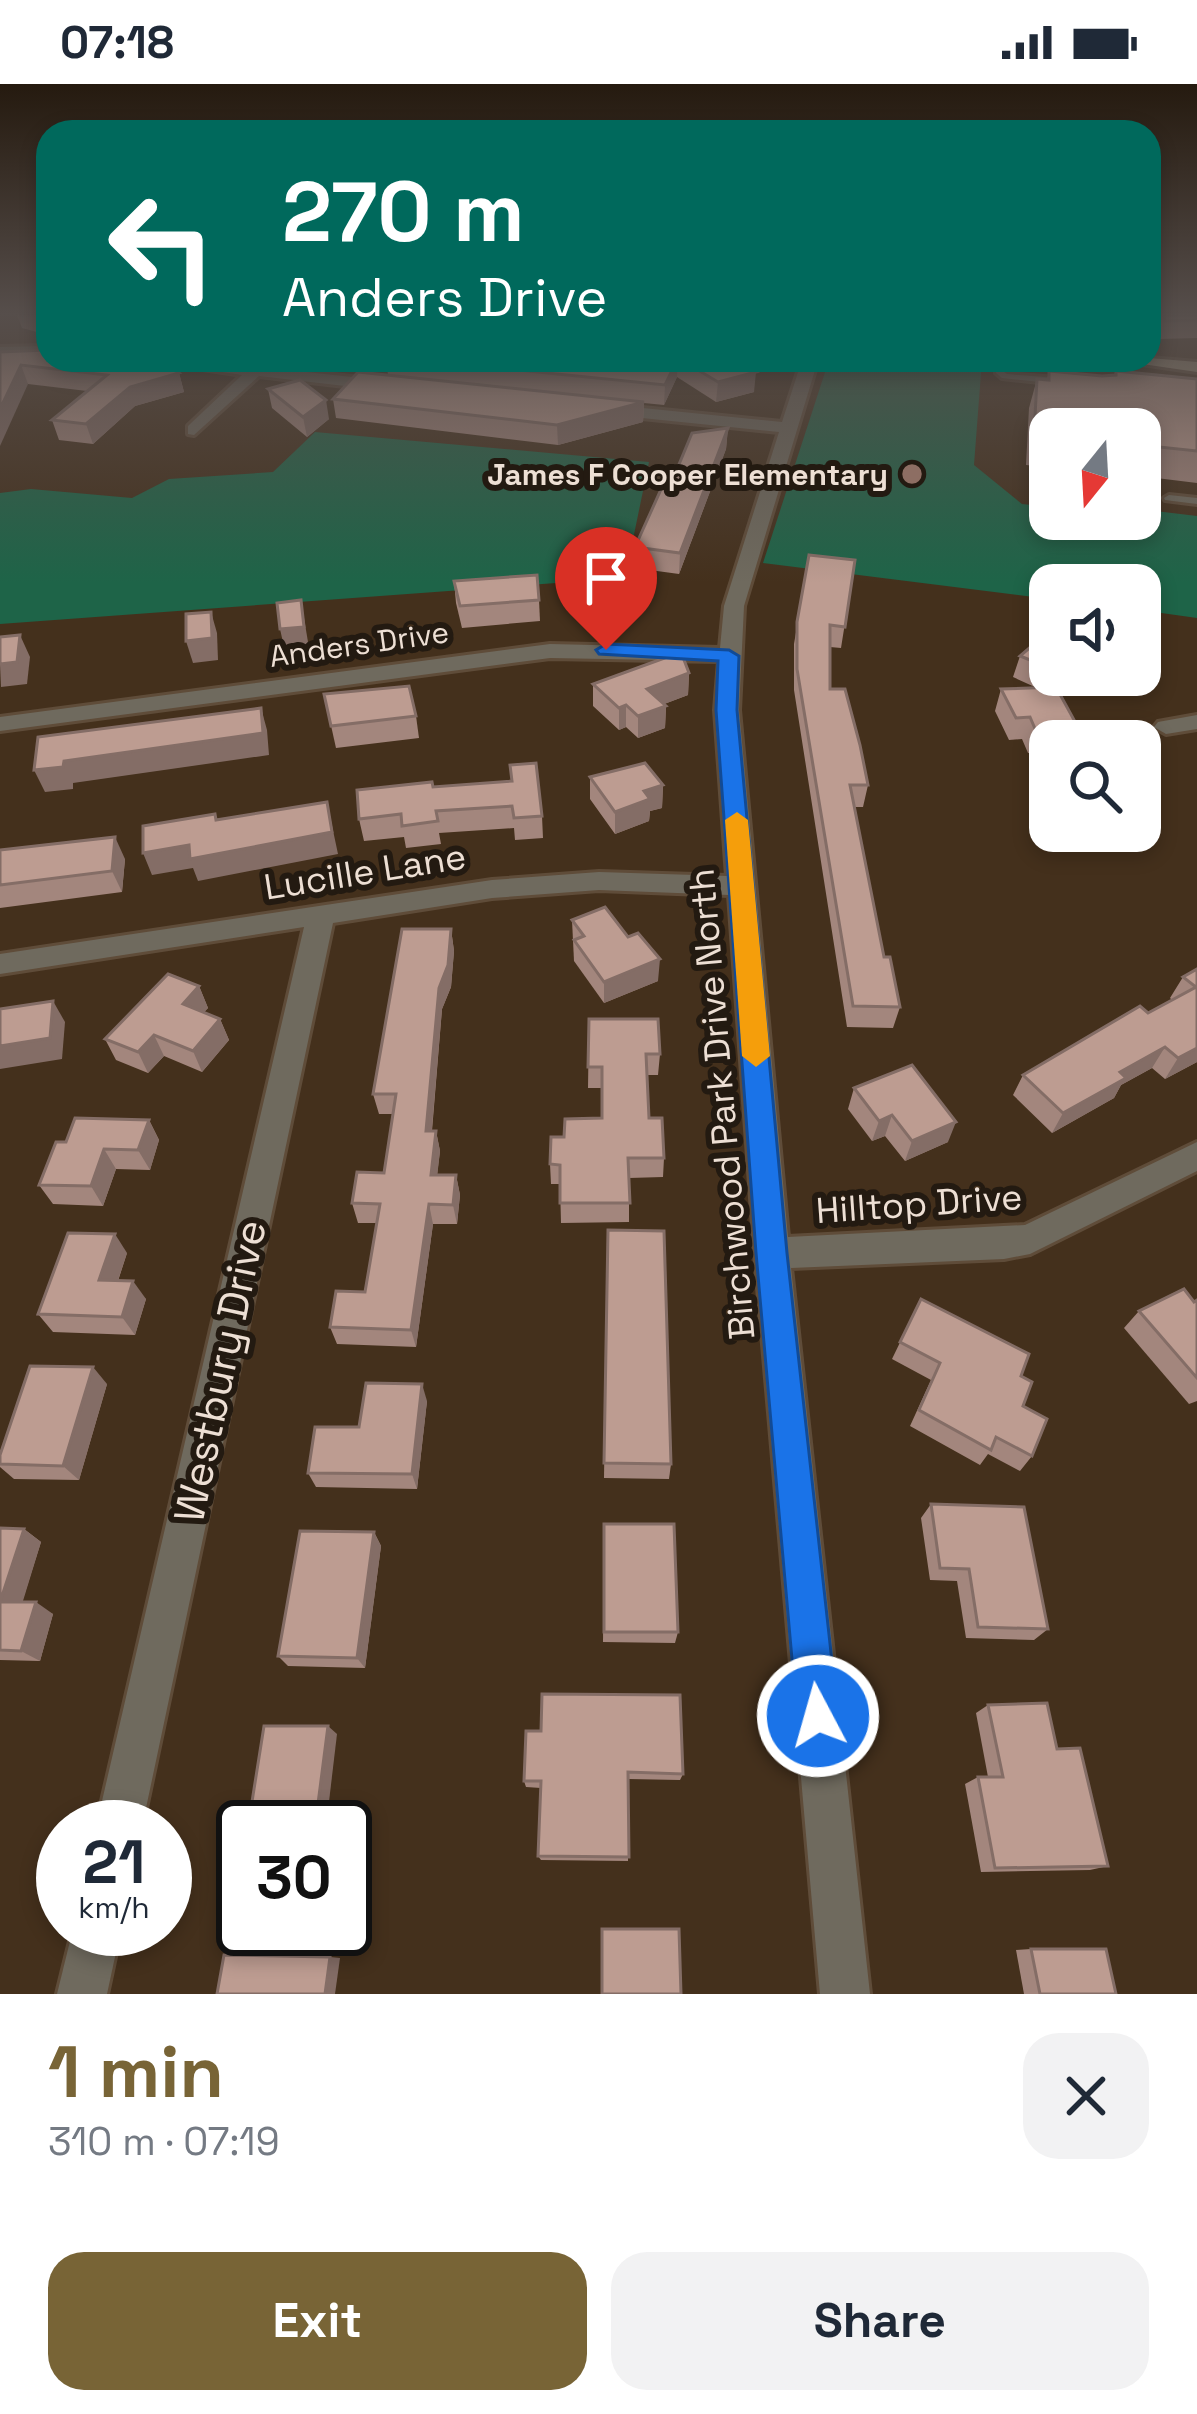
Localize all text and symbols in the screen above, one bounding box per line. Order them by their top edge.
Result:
text: 07:18 [60,14,174,71]
text: 270 m [282,158,525,266]
icon: left [84,168,240,324]
text: Anders Drive [282,263,607,332]
north arrow [1029,408,1161,540]
map controls [1029,408,1161,852]
place label: James F Cooper Elementary [487,455,888,494]
marker: James F Cooper Elementary [899,461,925,487]
pin [555,527,657,650]
icon: arrive [573,545,639,611]
button: sound [1029,564,1161,696]
street label: Anders Drive [267,612,451,676]
button: search [1029,720,1161,852]
street label: Lucille Lane [261,833,469,911]
street label: Birchwood Park Drive North [679,867,765,1341]
street label: Hilltop Drive [814,1174,1024,1234]
street label: Westbury Drive [162,1215,278,1527]
position arrow [755,1653,881,1779]
speed limit sign: 30 [216,1800,372,1956]
text: 21 [83,1824,145,1901]
text: km/h [78,1888,150,1927]
text: 1 min [48,2026,224,2118]
button: close [1023,2033,1149,2159]
text: 310 m · 07:19 [48,2117,280,2166]
button: Exit [48,2252,587,2390]
button: Share [611,2252,1149,2390]

